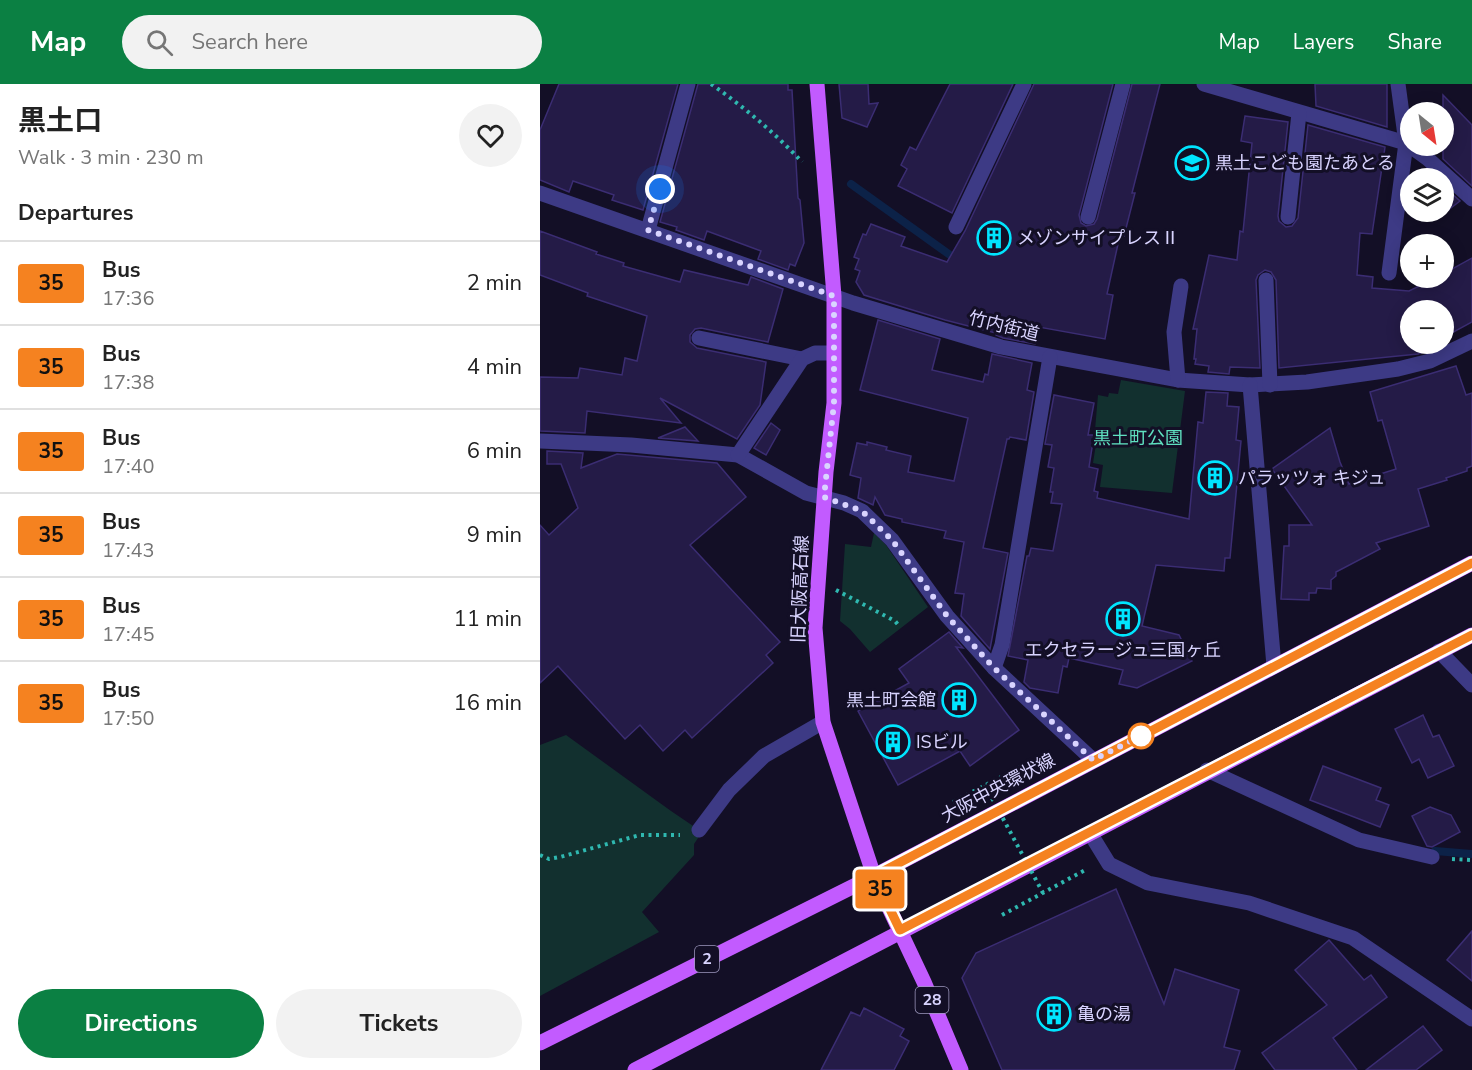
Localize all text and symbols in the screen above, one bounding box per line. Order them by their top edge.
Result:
search box [122,15,542,69]
text: Map [30,23,86,61]
icon: search [143,26,176,59]
text: Search here [191,27,308,57]
text: Map [1218,28,1260,56]
text: Layers [1293,28,1354,56]
text: Share [1387,28,1442,56]
text: 黒土口 [18,102,102,140]
north arrow [1400,102,1454,156]
map controls [1400,102,1454,354]
button: heart [459,104,522,167]
text: Walk · 3 min · 230 m [18,144,204,171]
school or university icon: 黒土こども園たあとる [1174,145,1210,181]
place label: 黒土こども園たあとる [1215,151,1395,175]
button: layers [1400,168,1454,222]
your location [645,174,675,204]
text: Departures [18,198,133,228]
building icon: メゾンサイプレスⅡ [976,220,1012,256]
place label: メゾンサイプレスⅡ [1017,226,1179,250]
button: + [1400,234,1454,288]
text: Bus [102,255,141,285]
text: 2 min [467,268,522,298]
text: 35 [38,269,64,297]
text: 17:36 [102,285,155,312]
button: − [1400,300,1454,354]
street label: 竹内街道 [966,306,1042,346]
text: Bus [102,339,141,369]
text: 4 min [467,352,522,382]
text: 35 [38,353,64,381]
text: 17:38 [102,369,155,396]
text: Bus [102,423,141,453]
park label: 黒土町公園 [1093,426,1183,450]
text: 6 min [467,436,522,466]
text: 35 [38,437,64,465]
text: 17:40 [102,453,155,480]
building icon: パラッツォ キジュ [1197,460,1233,496]
place label: パラッツォ キジュ [1238,466,1385,490]
text: Bus [102,507,141,537]
text: 9 min [467,520,522,550]
text: 35 [38,521,64,549]
street label: 旧大阪高石線 [786,535,814,643]
text: 17:43 [102,537,155,564]
text: Bus [102,591,141,621]
building icon: エクセラージュ三国ヶ丘 [1105,601,1141,637]
text: 11 min [454,604,522,634]
text: 35 [38,605,64,633]
text: 17:45 [102,621,155,648]
place label: エクセラージュ三国ヶ丘 [1025,638,1221,662]
text: Bus [102,675,141,705]
building icon: 黒土町会館 [941,682,977,718]
text: 16 min [454,688,522,718]
place label: 黒土町会館 [846,688,936,712]
text: 35 [38,689,64,717]
text: 17:50 [102,705,155,732]
unlabelled marker [1128,723,1154,749]
building icon: ISビル [875,724,911,760]
place label: ISビル [916,730,968,754]
street label: 大阪中央環状線 [937,748,1059,828]
line badge: 35 [853,870,907,908]
text: 35 [867,875,893,903]
road number: 2 [695,946,719,972]
road number: 28 [916,987,948,1013]
button: Directions [18,989,264,1058]
button: Tickets [276,989,522,1058]
building icon: 亀の湯 [1036,996,1072,1032]
place label: 亀の湯 [1077,1002,1131,1026]

